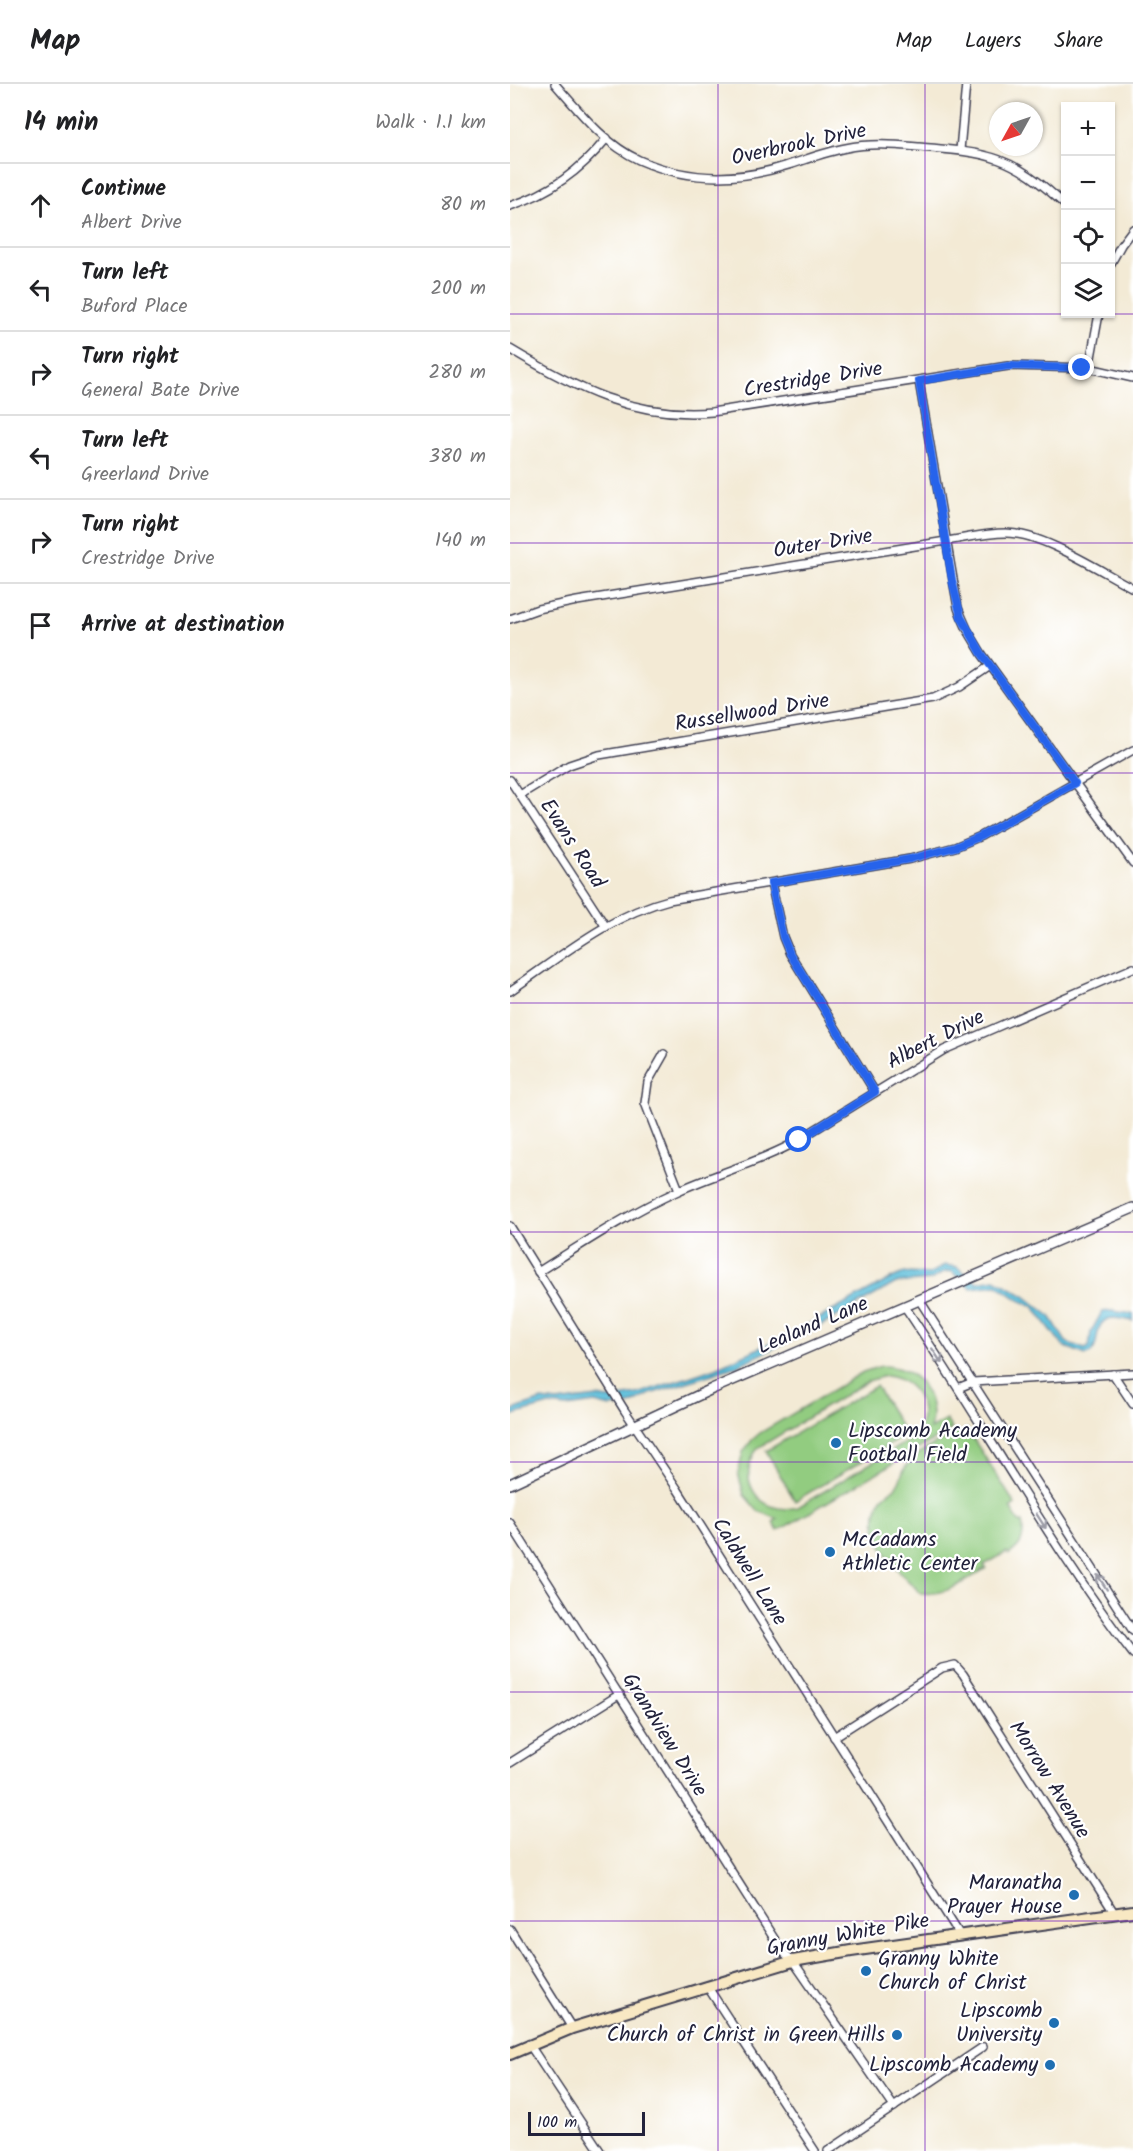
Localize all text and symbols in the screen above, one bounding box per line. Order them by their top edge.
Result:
text: Map [30,19,81,64]
text: Map [895,25,932,58]
text: Layers [965,25,1021,58]
text: Share [1054,25,1103,58]
text: 14 min [24,102,99,144]
north arrow [989,102,1043,156]
map controls [1061,102,1115,318]
button: + [1061,102,1115,156]
text: Walk · 1.1 km [375,107,486,139]
street label: Overbrook Drive [728,114,870,175]
button: − [1061,156,1115,210]
text: Continue [81,172,166,207]
icon: ahead [24,189,57,222]
text: 80 m [440,189,486,221]
text: Albert Drive [81,207,182,239]
button: locate [1061,210,1115,264]
text: Turn left [81,256,168,291]
button: layers [1061,264,1115,318]
icon: left [24,273,57,306]
text: 200 m [430,273,486,305]
text: Buford Place [81,291,188,323]
text: Turn right [81,340,179,375]
street label: Crestridge Drive [741,353,885,407]
route end [1068,354,1094,380]
icon: right [24,357,57,390]
text: 280 m [428,357,486,389]
text: General Bate Drive [81,375,239,407]
text: Turn left [81,424,168,459]
icon: left [24,441,57,474]
text: 380 m [429,441,486,473]
text: Greerland Drive [81,459,209,491]
text: Turn right [81,508,179,543]
street label: Outer Drive [771,520,875,568]
icon: right [24,525,57,558]
text: 140 m [435,525,486,557]
text: Crestridge Drive [81,543,214,575]
text: Arrive at destination [81,608,284,643]
icon: arrive [24,609,57,642]
street label: Russellwood Drive [672,684,832,741]
street label: Evans Road [530,792,614,896]
street label: Albert Drive [881,1001,991,1079]
route start [785,1126,811,1152]
street label: Lealand Lane [752,1288,874,1364]
one-way arrow [931,1347,943,1364]
place label: Lipscomb Academy Football Field [848,1415,1017,1472]
marker: Lipscomb Academy Football Field [829,1436,843,1450]
street label: Caldwell Lane [703,1511,796,1633]
one-way arrow [1035,1512,1048,1529]
place label: McCadams Athletic Center [842,1524,978,1581]
marker: McCadams Athletic Center [823,1545,837,1559]
one-way arrow [1095,1573,1108,1590]
street label: Grandview Drive [613,1666,716,1804]
street label: Morrow Avenue [1000,1714,1099,1846]
place label: Maranatha Prayer House [947,1867,1063,1924]
marker: Maranatha Prayer House [1067,1888,1081,1902]
street label: Granny White Pike [764,1904,932,1966]
place label: Granny White Church of Christ [878,1943,1027,2000]
marker: Granny White Church of Christ [859,1964,873,1978]
place label: Lipscomb University [956,1995,1042,2052]
marker: Lipscomb University [1047,2016,1061,2030]
place label: Church of Christ in Green Hills [607,2019,885,2052]
marker: Church of Christ in Green Hills [890,2028,904,2042]
place label: Lipscomb Academy [869,2049,1038,2082]
marker: Lipscomb Academy [1043,2058,1057,2072]
scale bar [528,2109,645,2136]
text: 100 m [537,2110,577,2135]

